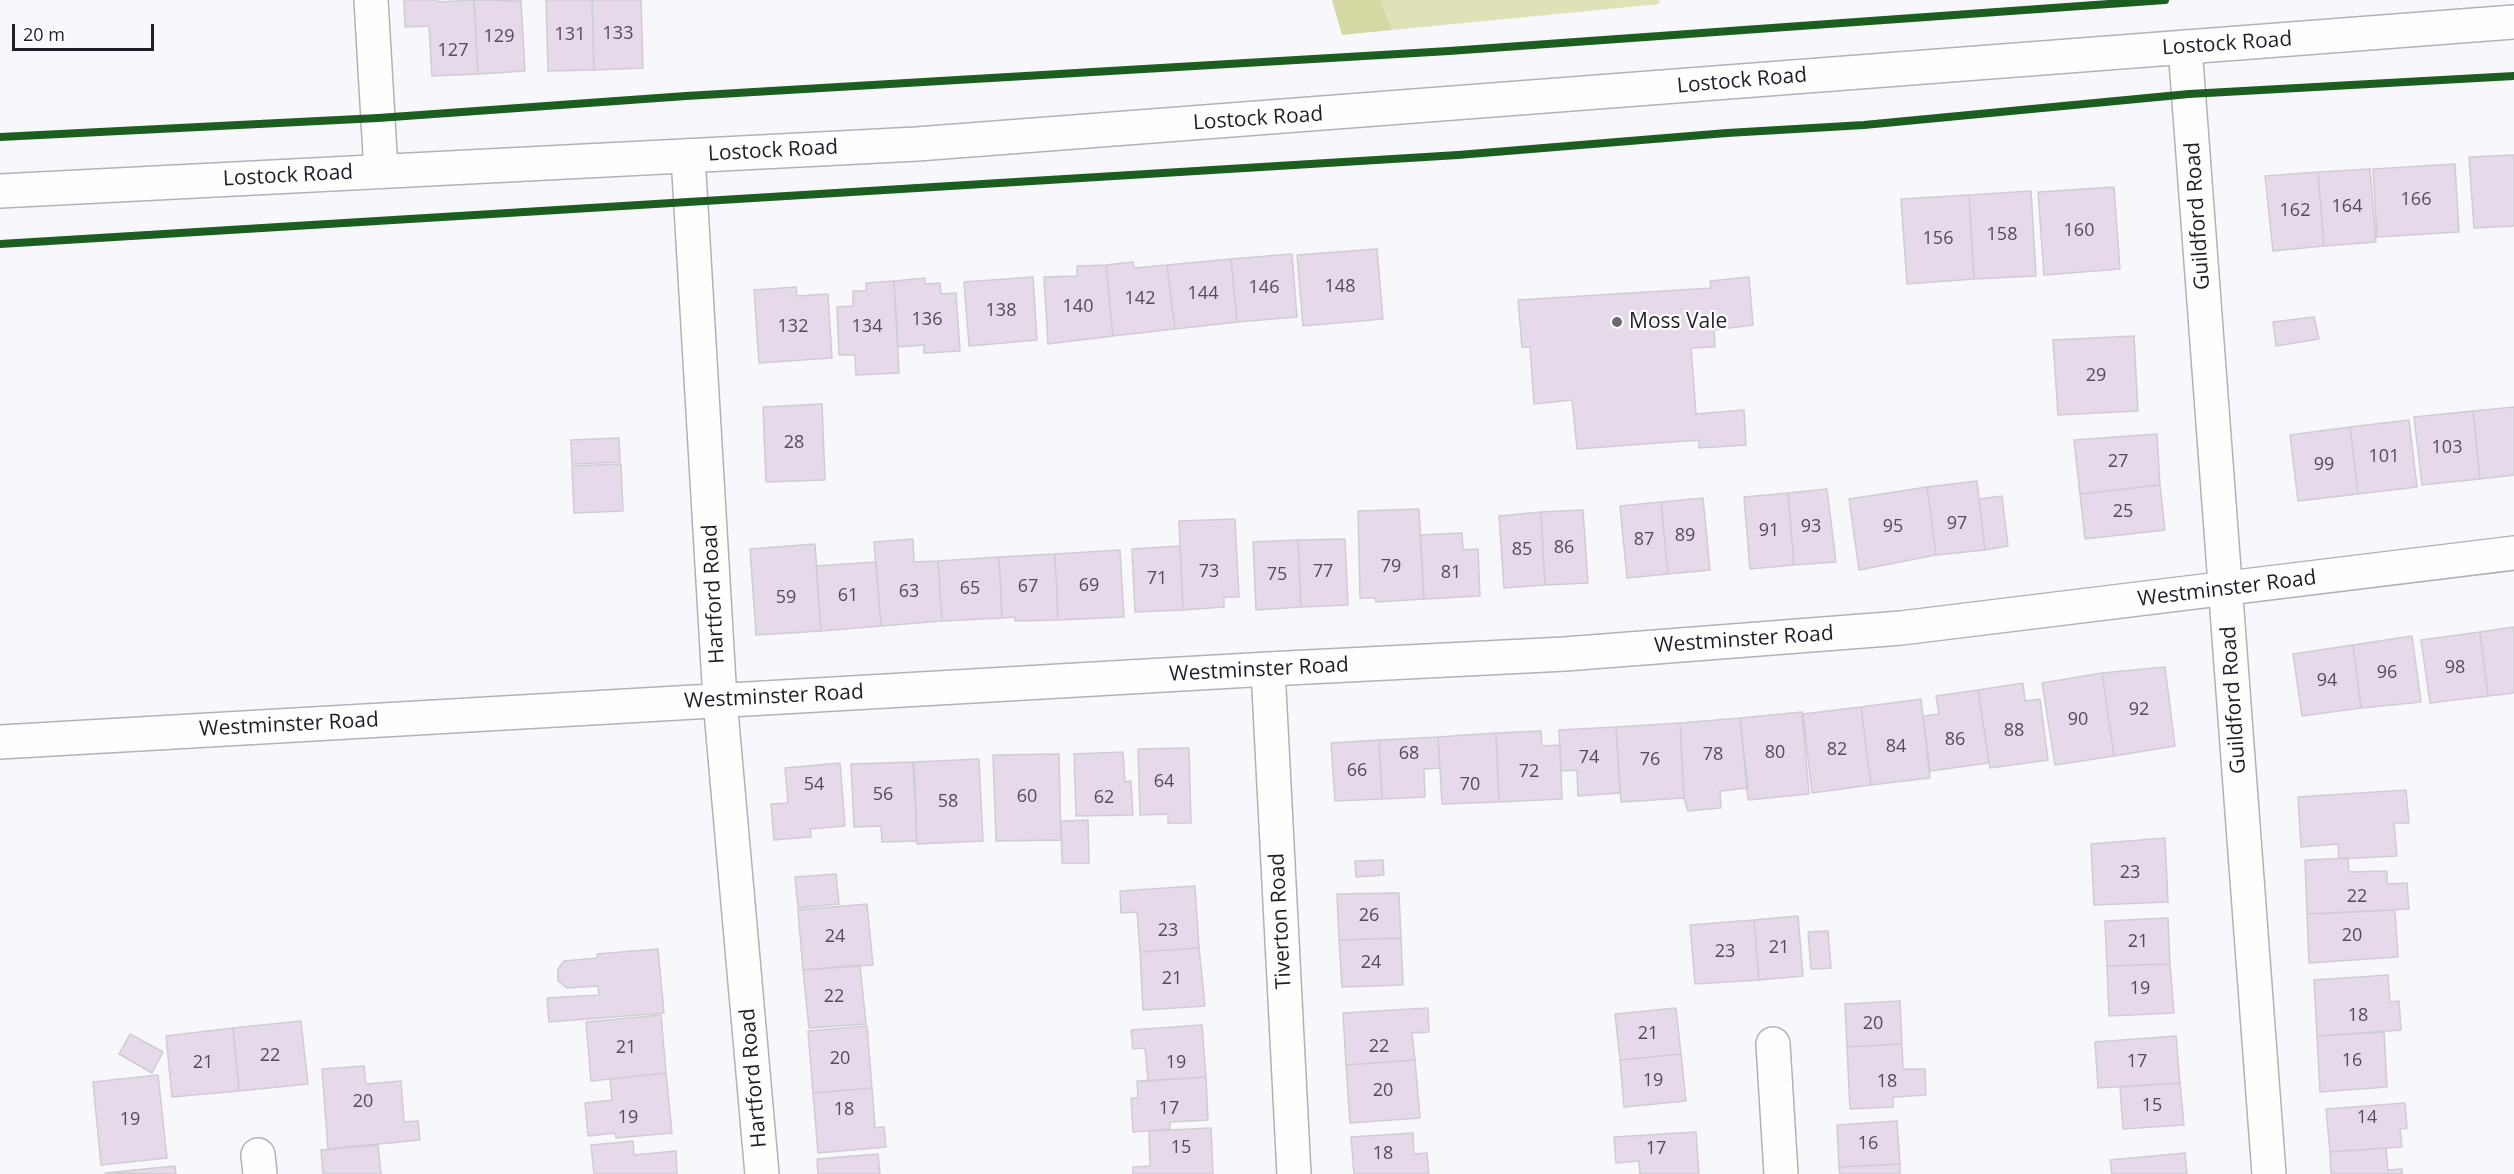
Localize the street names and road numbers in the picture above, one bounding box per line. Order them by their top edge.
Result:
street label: Lostock Road [2161,27,2293,61]
street label: Lostock Road [1676,63,1808,99]
street label: Lostock Road [1192,102,1324,136]
street label: Lostock Road [707,135,839,167]
street label: Guildford Road [2180,141,2216,291]
street label: Lostock Road [222,160,354,192]
street label: Hartford Road [698,523,730,665]
street label: Westminster Road [2136,566,2318,612]
street label: Westminster Road [1653,621,1835,659]
street label: Guildford Road [2216,625,2252,775]
street label: Westminster Road [1169,653,1349,687]
street label: Westminster Road [684,680,864,714]
street label: Westminster Road [199,708,379,742]
street label: Tiverton Road [1265,852,1297,990]
street label: Hartford Road [735,1007,773,1149]

